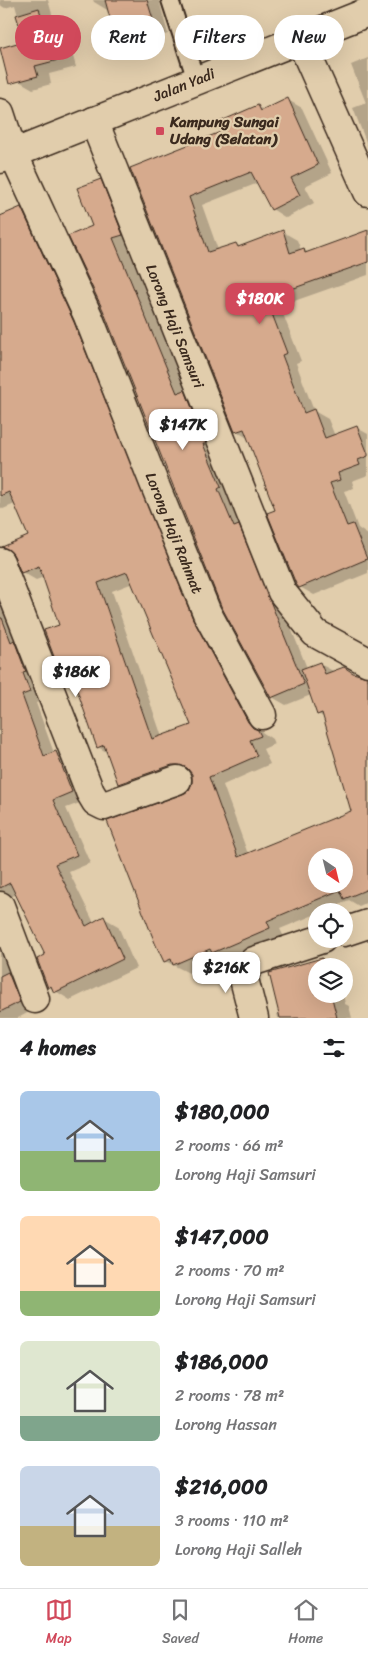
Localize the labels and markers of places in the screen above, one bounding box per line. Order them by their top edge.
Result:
place label: Kampung Sungai Udang (Selatan) [169,109,279,152]
marker: Kampung Sungai Udang (Selatan) [154,125,166,137]
pin: $180K [225,282,295,325]
pin: $147K [148,408,218,451]
pin: $186K [41,656,111,698]
pin: $216K [191,952,261,994]

